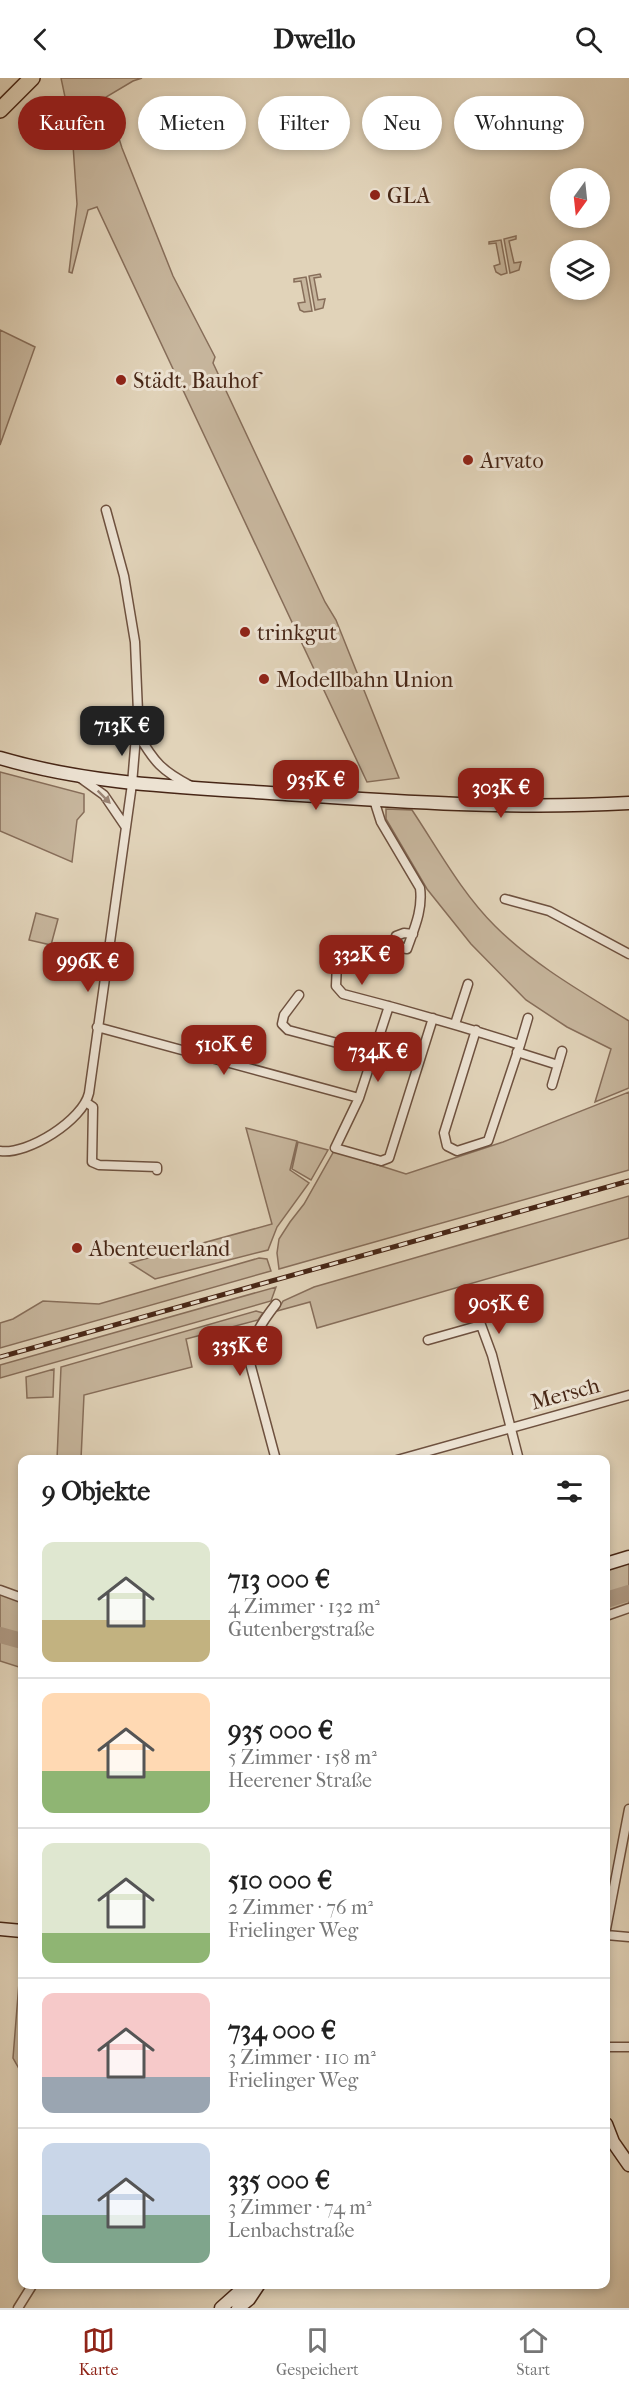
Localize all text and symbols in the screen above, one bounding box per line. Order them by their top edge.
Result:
icon: back [24,23,57,56]
text: Dwello [274,23,355,55]
icon: search [572,23,605,56]
chip: Kaufen [18,96,126,150]
chip: Mieten [138,96,246,150]
chip: Filter [258,96,350,150]
chip: Neu [362,96,442,150]
chip: Wohnung [454,96,584,150]
north arrow [550,168,610,228]
map controls [550,168,610,300]
place label: GLA [387,183,431,209]
marker: GLA [368,188,382,202]
button: layers [550,240,610,300]
place label: Städt. Bauhof [133,368,263,394]
marker: Städt. Bauhof [114,373,128,387]
place label: Arvato [479,448,544,474]
marker: Arvato [461,453,475,467]
place label: trinkgut [257,620,337,646]
marker: trinkgut [238,625,252,639]
place label: Modellbahn Union [276,667,454,693]
marker: Modellbahn Union [257,672,271,686]
pin: 713K € [73,706,171,757]
text: 713K € [94,714,150,737]
pin: 935K € [267,760,365,811]
text: 935K € [287,768,345,791]
pin: 303K € [452,768,550,819]
text: 303K € [472,776,530,799]
one-way arrow [97,790,112,804]
pin: 332K € [313,935,411,986]
pin: 996K € [39,942,137,993]
text: 332K € [333,943,391,966]
text: 996K € [57,950,119,973]
pin: 510K € [175,1025,273,1076]
pin: 734K € [329,1032,427,1083]
text: 510K € [195,1033,253,1056]
text: 734K € [348,1040,408,1063]
place label: Abenteuerland [88,1236,231,1262]
marker: Abenteuerland [70,1241,84,1255]
pin: 905K € [450,1284,548,1335]
text: 905K € [469,1292,529,1315]
pin: 335K € [191,1326,289,1377]
text: 335K € [212,1334,268,1357]
street label: Mersch [528,1372,603,1416]
icon: filters [553,1475,586,1508]
text: 9 Objekte [42,1476,150,1507]
text: 713 000 € [228,1564,330,1595]
icon: home [90,1566,162,1638]
text: 4 Zimmer · 132 m² [228,1595,380,1618]
text: Gutenbergstraße [228,1618,375,1641]
text: 935 000 € [228,1715,333,1746]
icon: home [90,1717,162,1789]
text: 5 Zimmer · 158 m² [228,1746,377,1769]
text: Heerener Straße [228,1769,372,1792]
text: 510 000 € [228,1865,332,1896]
icon: home [90,1867,162,1939]
text: 2 Zimmer · 76 m² [228,1896,373,1919]
text: Frielinger Weg [228,1919,358,1942]
text: 734 000 € [228,2015,336,2046]
icon: home [90,2017,162,2089]
text: 3 Zimmer · 110 m² [228,2046,376,2069]
text: Frielinger Weg [228,2069,358,2092]
text: 335 000 € [228,2165,330,2196]
icon: home [90,2167,162,2239]
text: 3 Zimmer · 74 m² [228,2196,372,2219]
text: Lenbachstraße [228,2219,354,2242]
tab: Karte [79,2324,118,2379]
tab: Gespeichert [276,2324,359,2379]
tab: Start [516,2324,550,2379]

